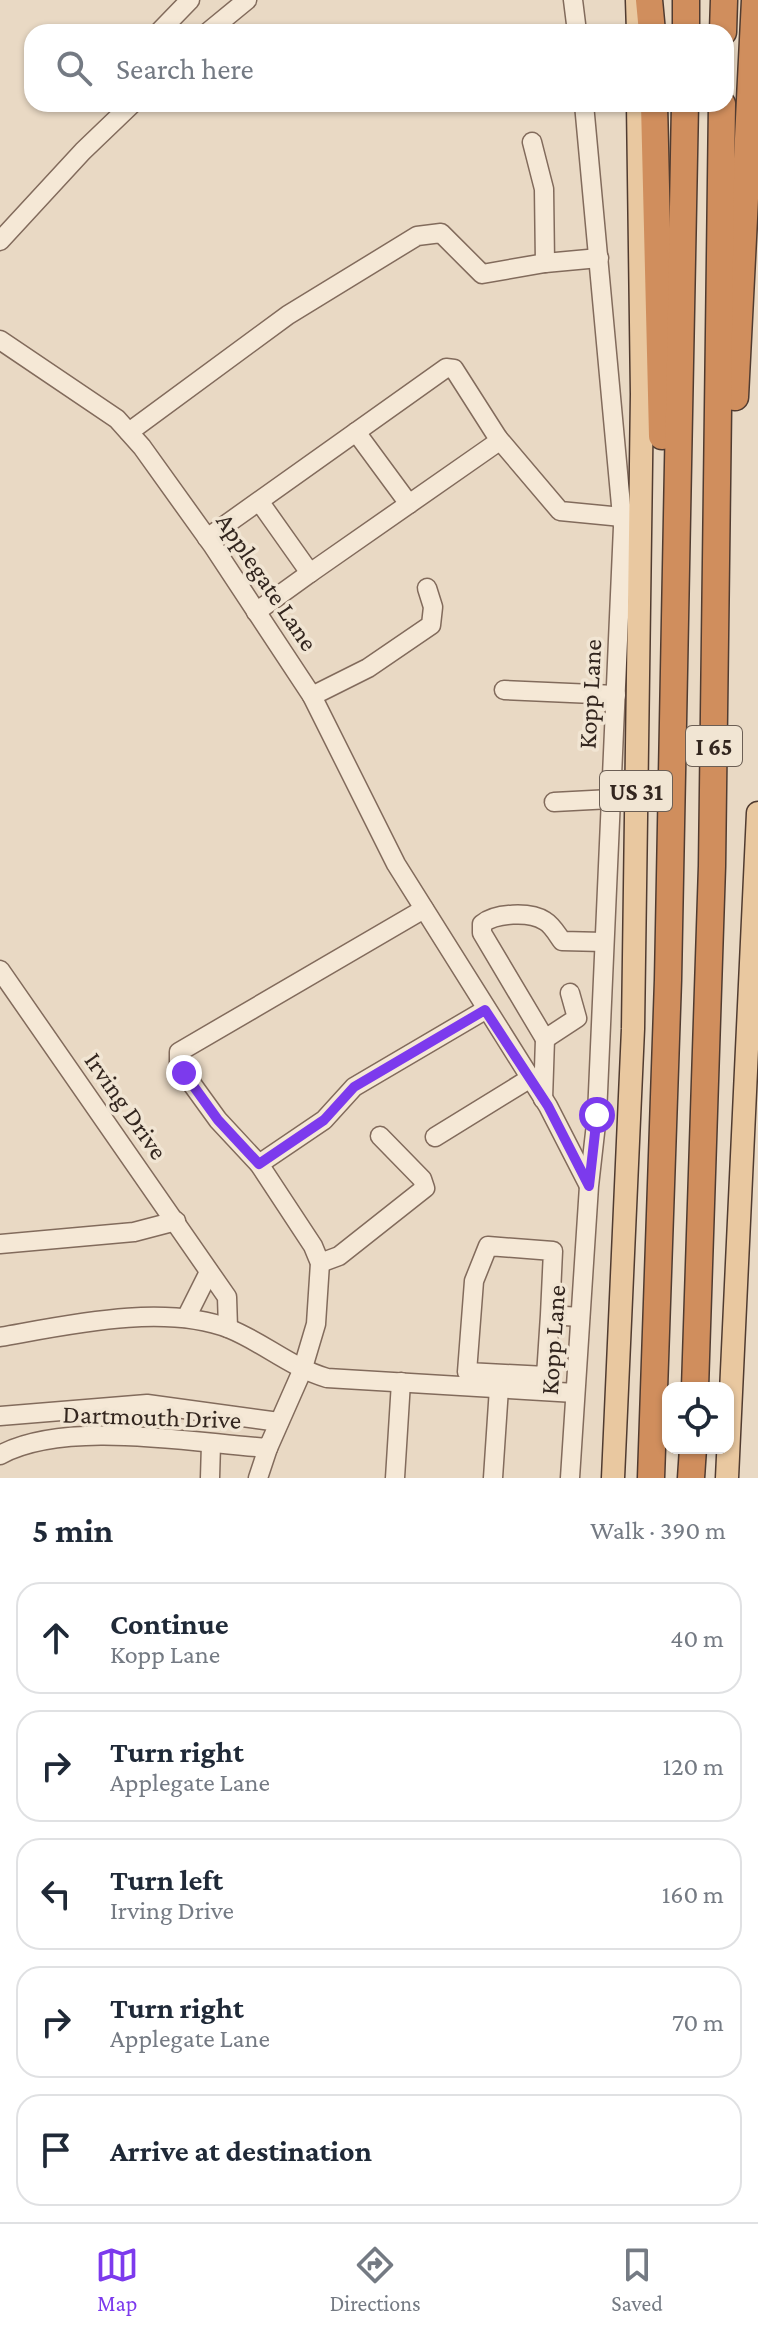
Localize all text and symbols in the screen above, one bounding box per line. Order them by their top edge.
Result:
search box [24,24,734,112]
icon: search [52,46,96,90]
text: Search here [116,52,254,85]
street label: Applegate Lane [210,508,324,656]
street label: Kopp Lane [573,638,607,750]
road number: I 65 [686,726,742,766]
road number: US 31 [600,771,672,811]
street label: Irving Drive [79,1047,173,1165]
route end [166,1055,202,1091]
route start [579,1097,615,1133]
street label: Kopp Lane [535,1284,571,1396]
map controls [662,1382,734,1454]
button: locate [662,1382,734,1454]
street label: Dartmouth Drive [62,1399,242,1435]
text: 5 min [32,1512,113,1549]
text: Walk · 390 m [590,1516,726,1545]
text: Continue [110,1607,229,1640]
icon: ahead [34,1616,78,1660]
text: 40 m [670,1624,724,1653]
text: Kopp Lane [110,1640,220,1669]
text: Turn right [110,1735,244,1768]
icon: right [34,1744,78,1788]
text: 120 m [663,1752,724,1781]
text: Applegate Lane [110,1768,270,1797]
text: Turn left [110,1863,223,1896]
icon: left [34,1872,78,1916]
text: 160 m [662,1880,724,1909]
text: Irving Drive [110,1896,234,1925]
text: Turn right [110,1991,244,2024]
icon: right [34,2000,78,2044]
text: 70 m [672,2008,724,2037]
text: Applegate Lane [110,2024,270,2053]
icon: arrive [34,2128,78,2172]
text: Arrive at destination [110,2134,372,2167]
tab: Map [95,2243,139,2316]
tab: Directions [330,2243,421,2316]
tab: Saved [611,2243,663,2316]

